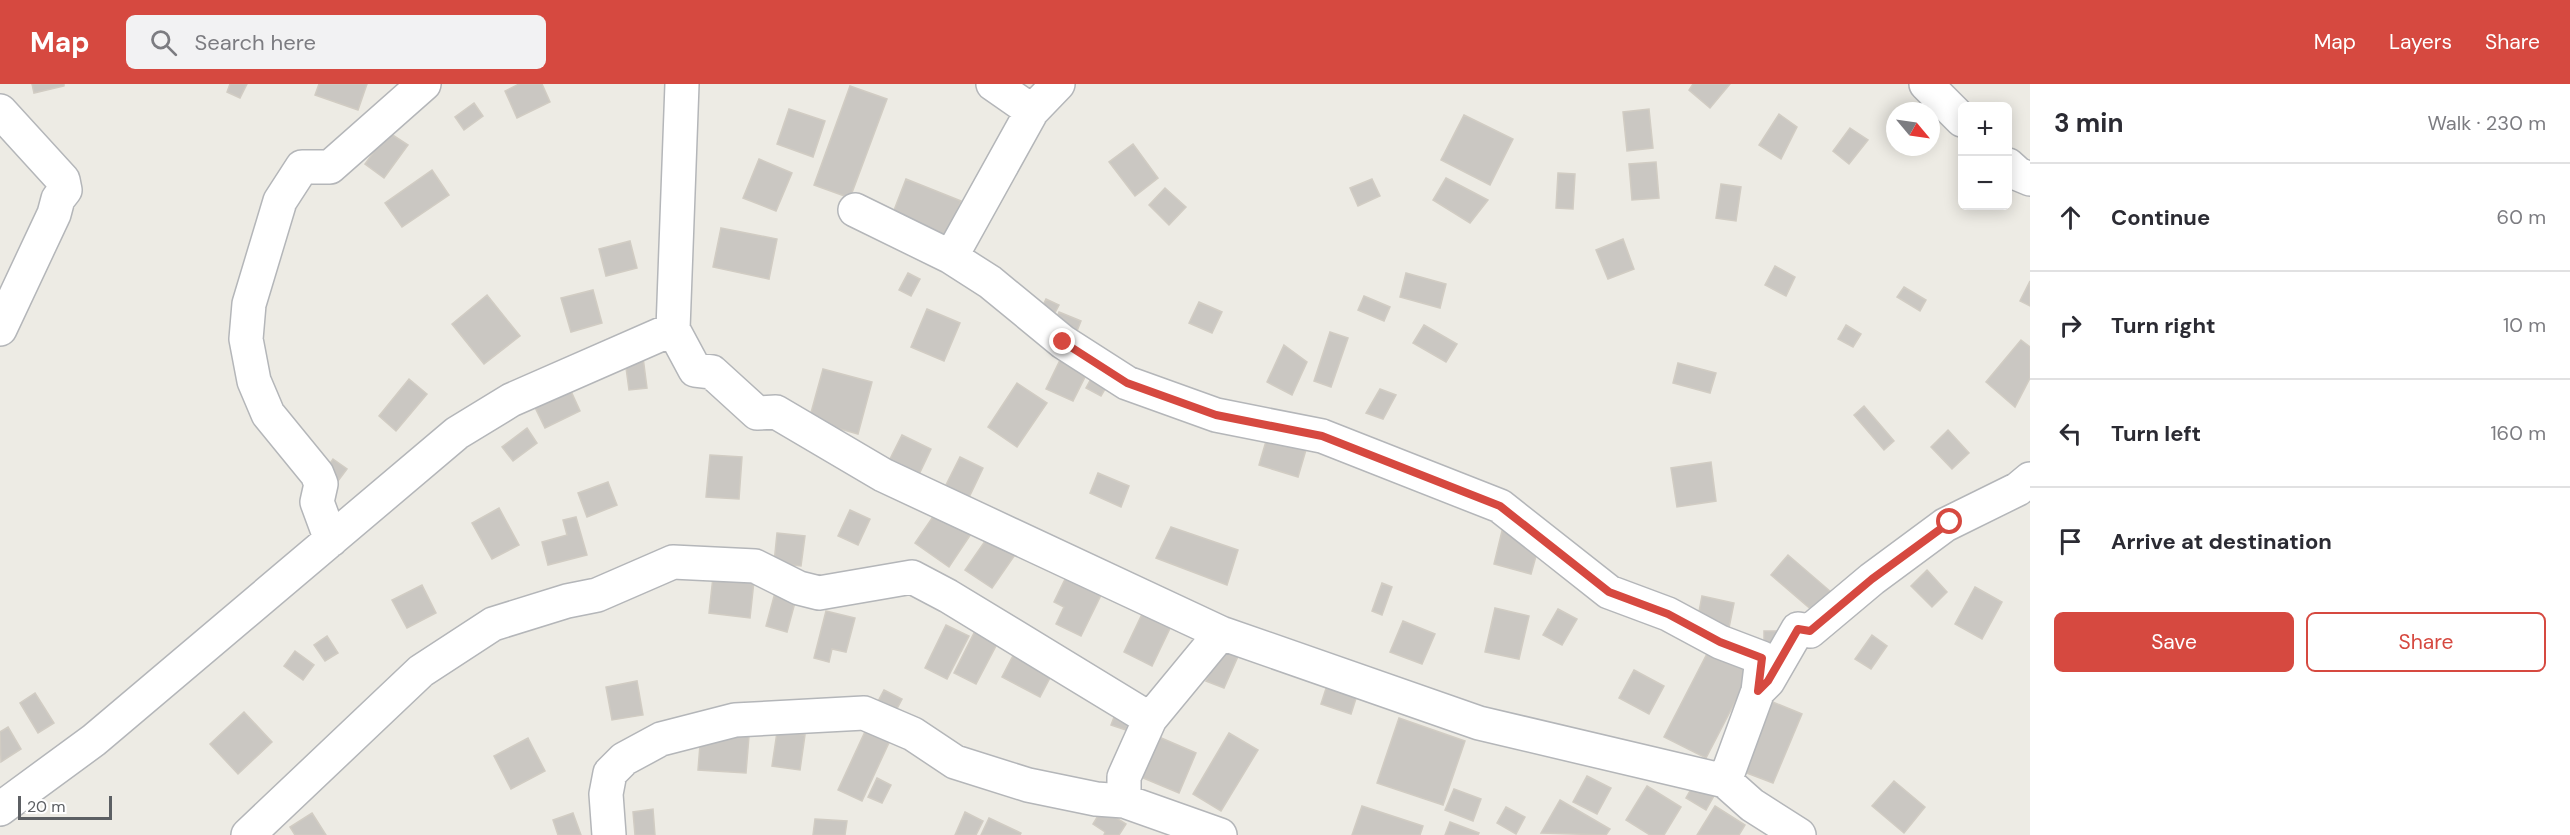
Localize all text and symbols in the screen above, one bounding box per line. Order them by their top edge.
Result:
search box [126,15,546,69]
text: Map [30,24,90,61]
icon: search [147,26,180,59]
text: Search here [195,28,316,57]
text: Map [2314,28,2356,56]
text: Layers [2389,28,2452,56]
text: Share [2485,28,2540,56]
north arrow [1886,102,1940,156]
map controls [1958,102,2012,210]
button: + [1958,102,2012,156]
text: 3 min [2054,106,2123,140]
text: Walk · 230 m [2427,110,2546,136]
button: − [1958,156,2012,210]
icon: ahead [2054,201,2087,234]
text: Continue [2111,203,2210,232]
text: 60 m [2497,204,2546,230]
icon: right [2054,309,2087,342]
text: Turn right [2111,311,2216,340]
text: 10 m [2503,312,2546,338]
route end [1049,328,1075,354]
icon: left [2054,417,2087,450]
text: Turn left [2111,419,2201,448]
text: 160 m [2490,420,2546,446]
route start [1936,508,1962,534]
icon: arrive [2054,525,2087,558]
text: Arrive at destination [2111,527,2332,556]
button: Save [2054,612,2294,672]
button: Share [2306,612,2546,672]
scale bar [18,793,112,820]
text: 20 m [27,796,66,817]

